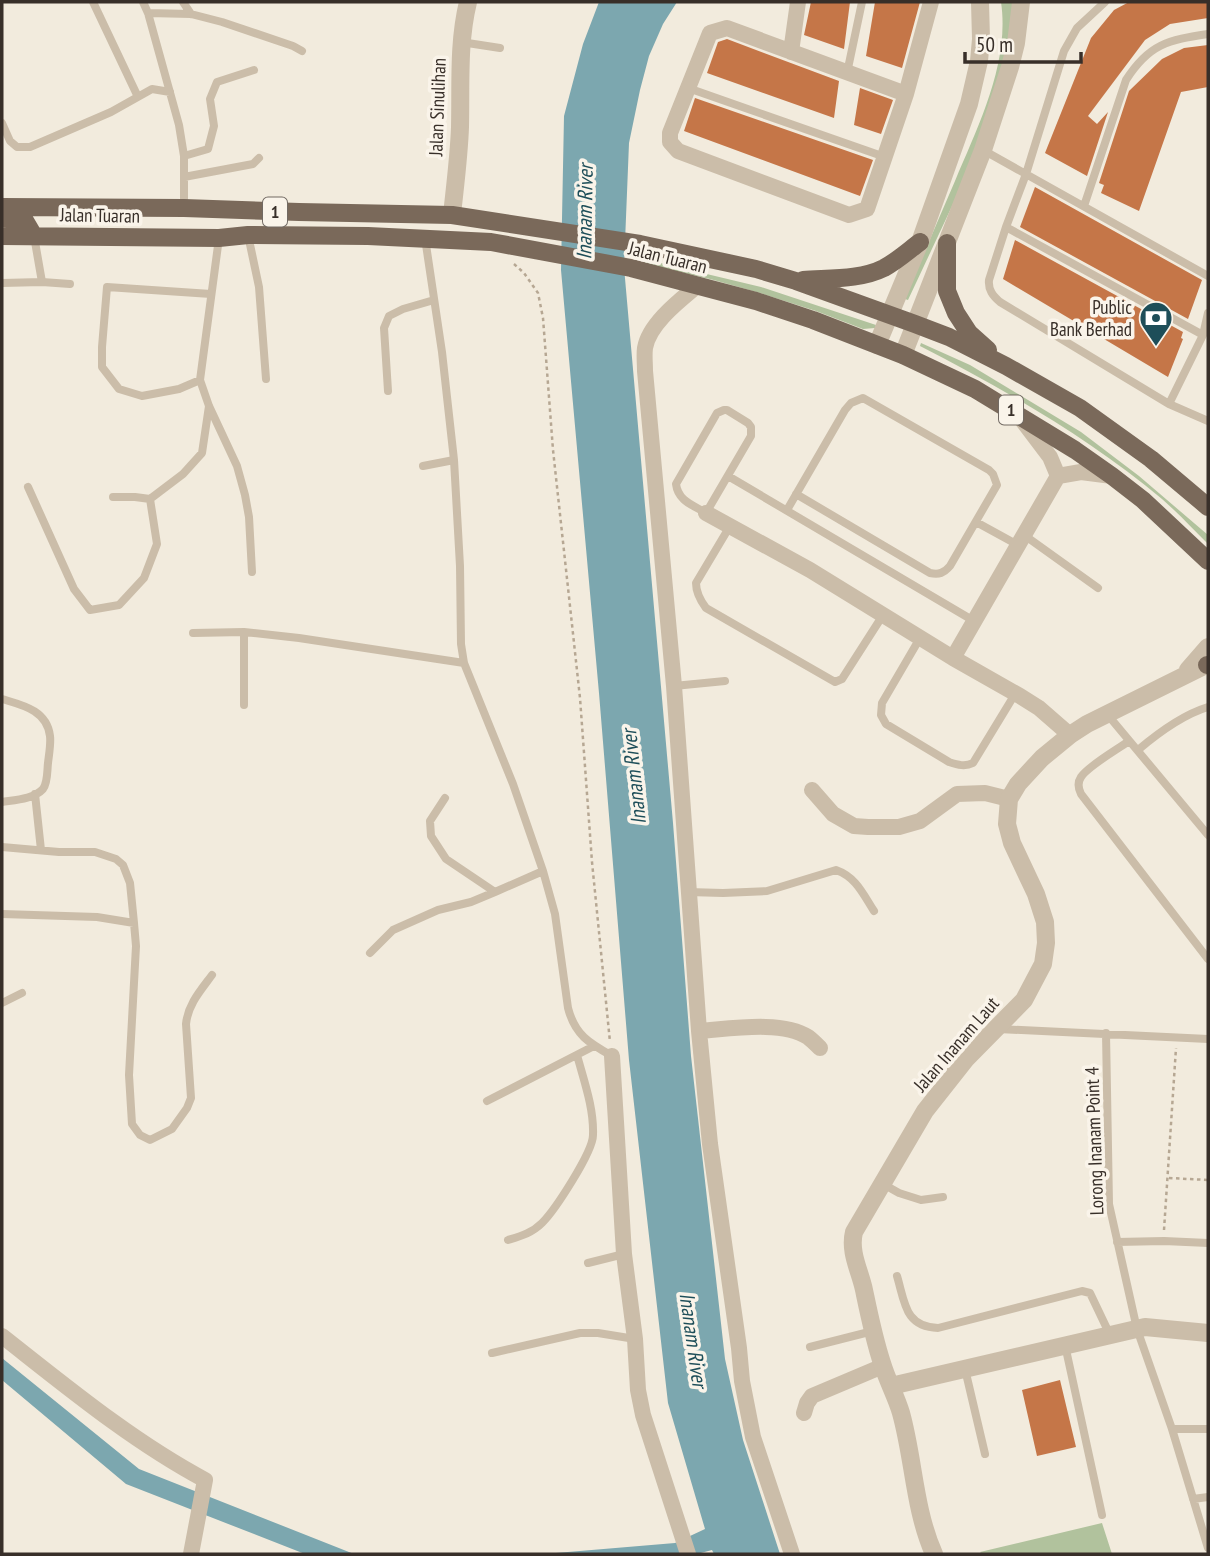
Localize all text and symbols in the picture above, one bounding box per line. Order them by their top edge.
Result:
scale bar [965,21,1080,65]
text: 50 m [976,31,1013,58]
street label: Jalan Sinulihan [423,57,451,158]
water label: Inanam River [570,161,599,260]
road number: 1 [263,197,287,226]
street label: Jalan Tuaran [59,202,140,228]
street label: Jalan Tuaran [625,235,710,278]
place label: Public Bank Berhad [1050,295,1132,341]
bank icon: Public Bank Berhad [1137,299,1175,348]
road number: 1 [999,396,1023,424]
water label: Inanam River [615,725,652,826]
street label: Jalan Inanam Laut [908,991,1004,1097]
street label: Lorong Inanam Point 4 [1079,1066,1109,1216]
water label: Inanam River [673,1291,714,1392]

